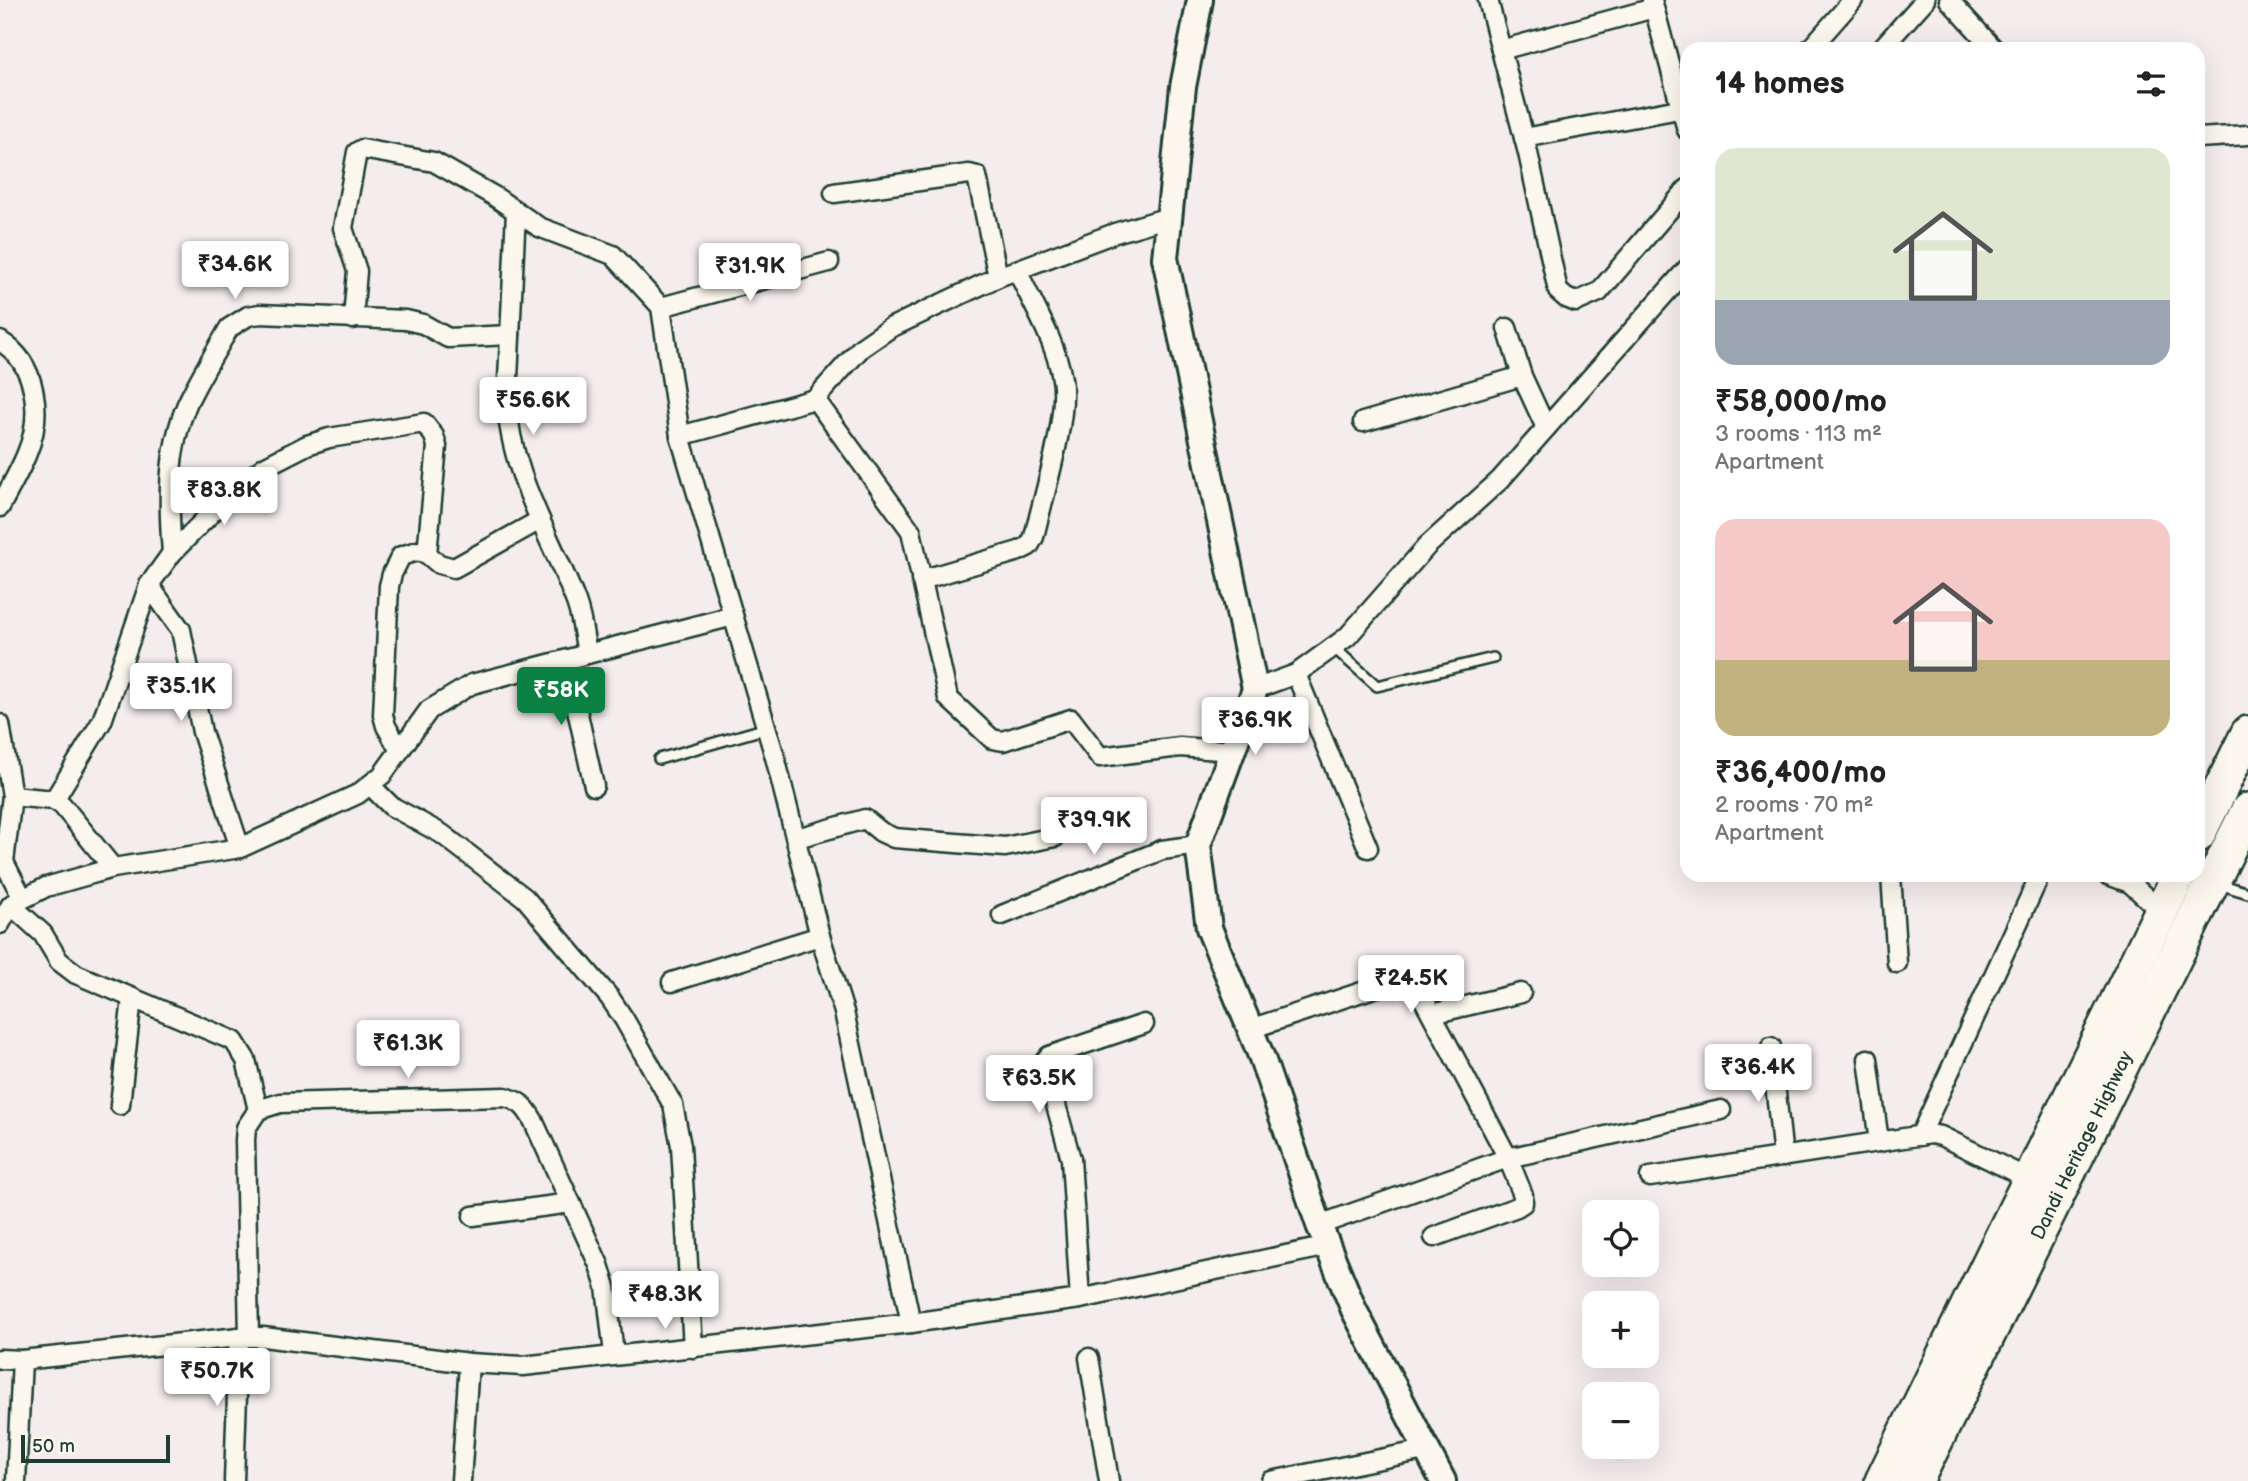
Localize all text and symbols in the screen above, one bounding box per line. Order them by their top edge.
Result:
icon: filters [2132,65,2170,103]
text: 14 homes [1715,66,1844,102]
icon: home [1880,193,2006,319]
pin: ₹34.6K [178,242,292,301]
pin: ₹31.9K [693,244,807,303]
text: ₹34.6K [198,250,272,278]
text: ₹31.9K [715,252,785,280]
pin: ₹56.6K [476,378,590,437]
text: ₹58,000/mo [1715,384,1887,420]
text: ₹56.6K [495,386,571,414]
text: 3 rooms · 113 m² [1715,420,1882,448]
text: Apartment [1715,448,1824,476]
pin: ₹83.8K [167,468,281,527]
text: ₹83.8K [187,476,261,504]
icon: home [1880,564,2006,690]
pin: ₹35.1K [124,664,238,723]
pin: ₹58K [520,668,602,727]
text: ₹35.1K [146,672,216,700]
text: ₹58K [533,676,589,704]
pin: ₹36.9K [1198,698,1312,757]
text: ₹36.9K [1218,706,1292,734]
text: ₹36,400/mo [1715,755,1886,791]
text: 2 rooms · 70 m² [1715,791,1874,819]
pin: ₹39.9K [1037,798,1151,857]
text: ₹39.9K [1057,806,1131,834]
text: Apartment [1715,819,1824,847]
pin: ₹24.5K [1354,956,1468,1015]
text: ₹24.5K [1374,964,1448,992]
pin: ₹61.3K [351,1020,465,1080]
text: ₹61.3K [373,1029,443,1057]
pin: ₹36.4K [1701,1044,1815,1104]
street label: Dandi Heritage Highway [2027,1047,2138,1244]
text: ₹36.4K [1721,1053,1795,1081]
pin: ₹63.5K [982,1056,1096,1115]
text: ₹63.5K [1002,1064,1076,1092]
map controls [1582,1200,1659,1459]
button: locate [1582,1200,1659,1277]
pin: ₹48.3K [608,1272,722,1331]
text: ₹48.3K [628,1280,702,1308]
button: + [1582,1291,1659,1368]
pin: ₹50.7K [160,1348,274,1408]
text: ₹50.7K [180,1357,254,1385]
button: − [1582,1382,1659,1459]
scale bar [21,1432,170,1464]
text: 50 m [32,1435,75,1458]

